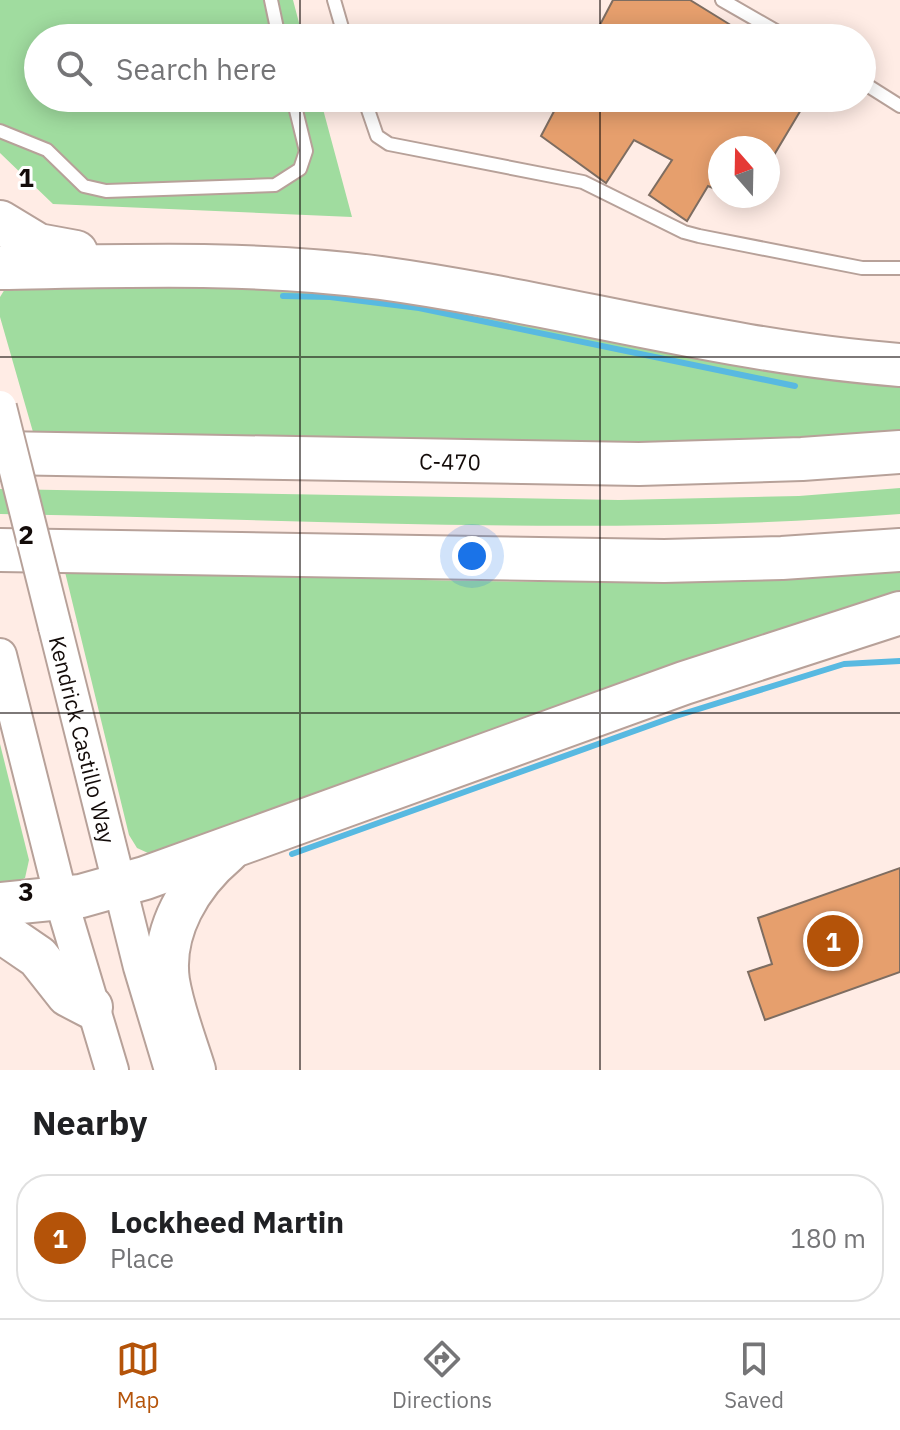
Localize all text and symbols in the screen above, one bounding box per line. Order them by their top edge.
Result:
search box [24,24,876,112]
icon: search [52,46,96,90]
text: Search here [116,49,277,88]
north arrow [708,136,780,208]
text: 1 [18,160,34,194]
street label: C-470 [419,446,481,476]
text: 2 [18,517,34,551]
your location [452,536,492,576]
street label: Kendrick Castillo Way [43,633,123,846]
text: 3 [18,874,34,908]
pin: 1 [807,911,859,971]
text: Nearby [32,1100,147,1144]
text: Lockheed Martin [110,1202,344,1241]
text: 1 [52,1221,68,1255]
text: 180 m [790,1221,866,1255]
text: Place [110,1241,174,1275]
tab: Map [116,1337,160,1414]
tab: Directions [392,1337,492,1414]
tab: Saved [724,1337,784,1414]

